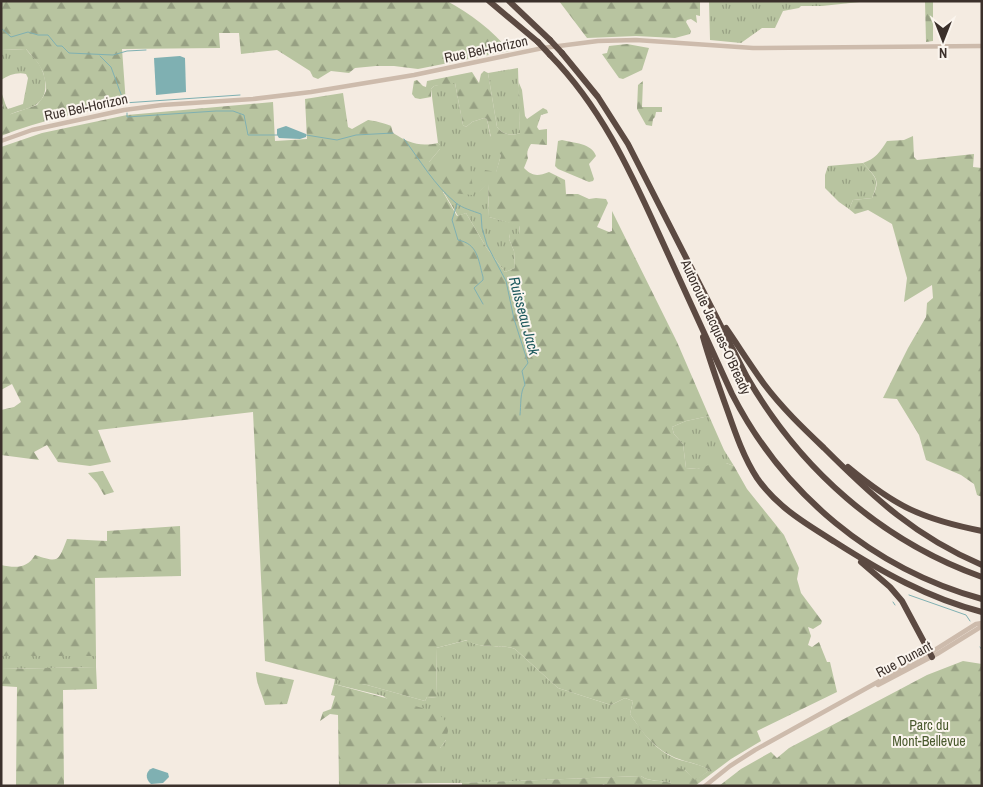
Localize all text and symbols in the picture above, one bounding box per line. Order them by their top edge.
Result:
north arrow [918,15,968,65]
street label: Rue Bel-Horizon [443,31,529,67]
text: N [939,44,947,62]
street label: Rue Bel-Horizon [43,89,129,125]
street label: Autoroute Jacques-O'Bready [676,256,755,398]
water label: Ruisseau Jack [504,274,545,358]
street label: Rue Dunant [873,637,935,681]
park label: Parc du Mont-Bellevue [892,716,966,750]

